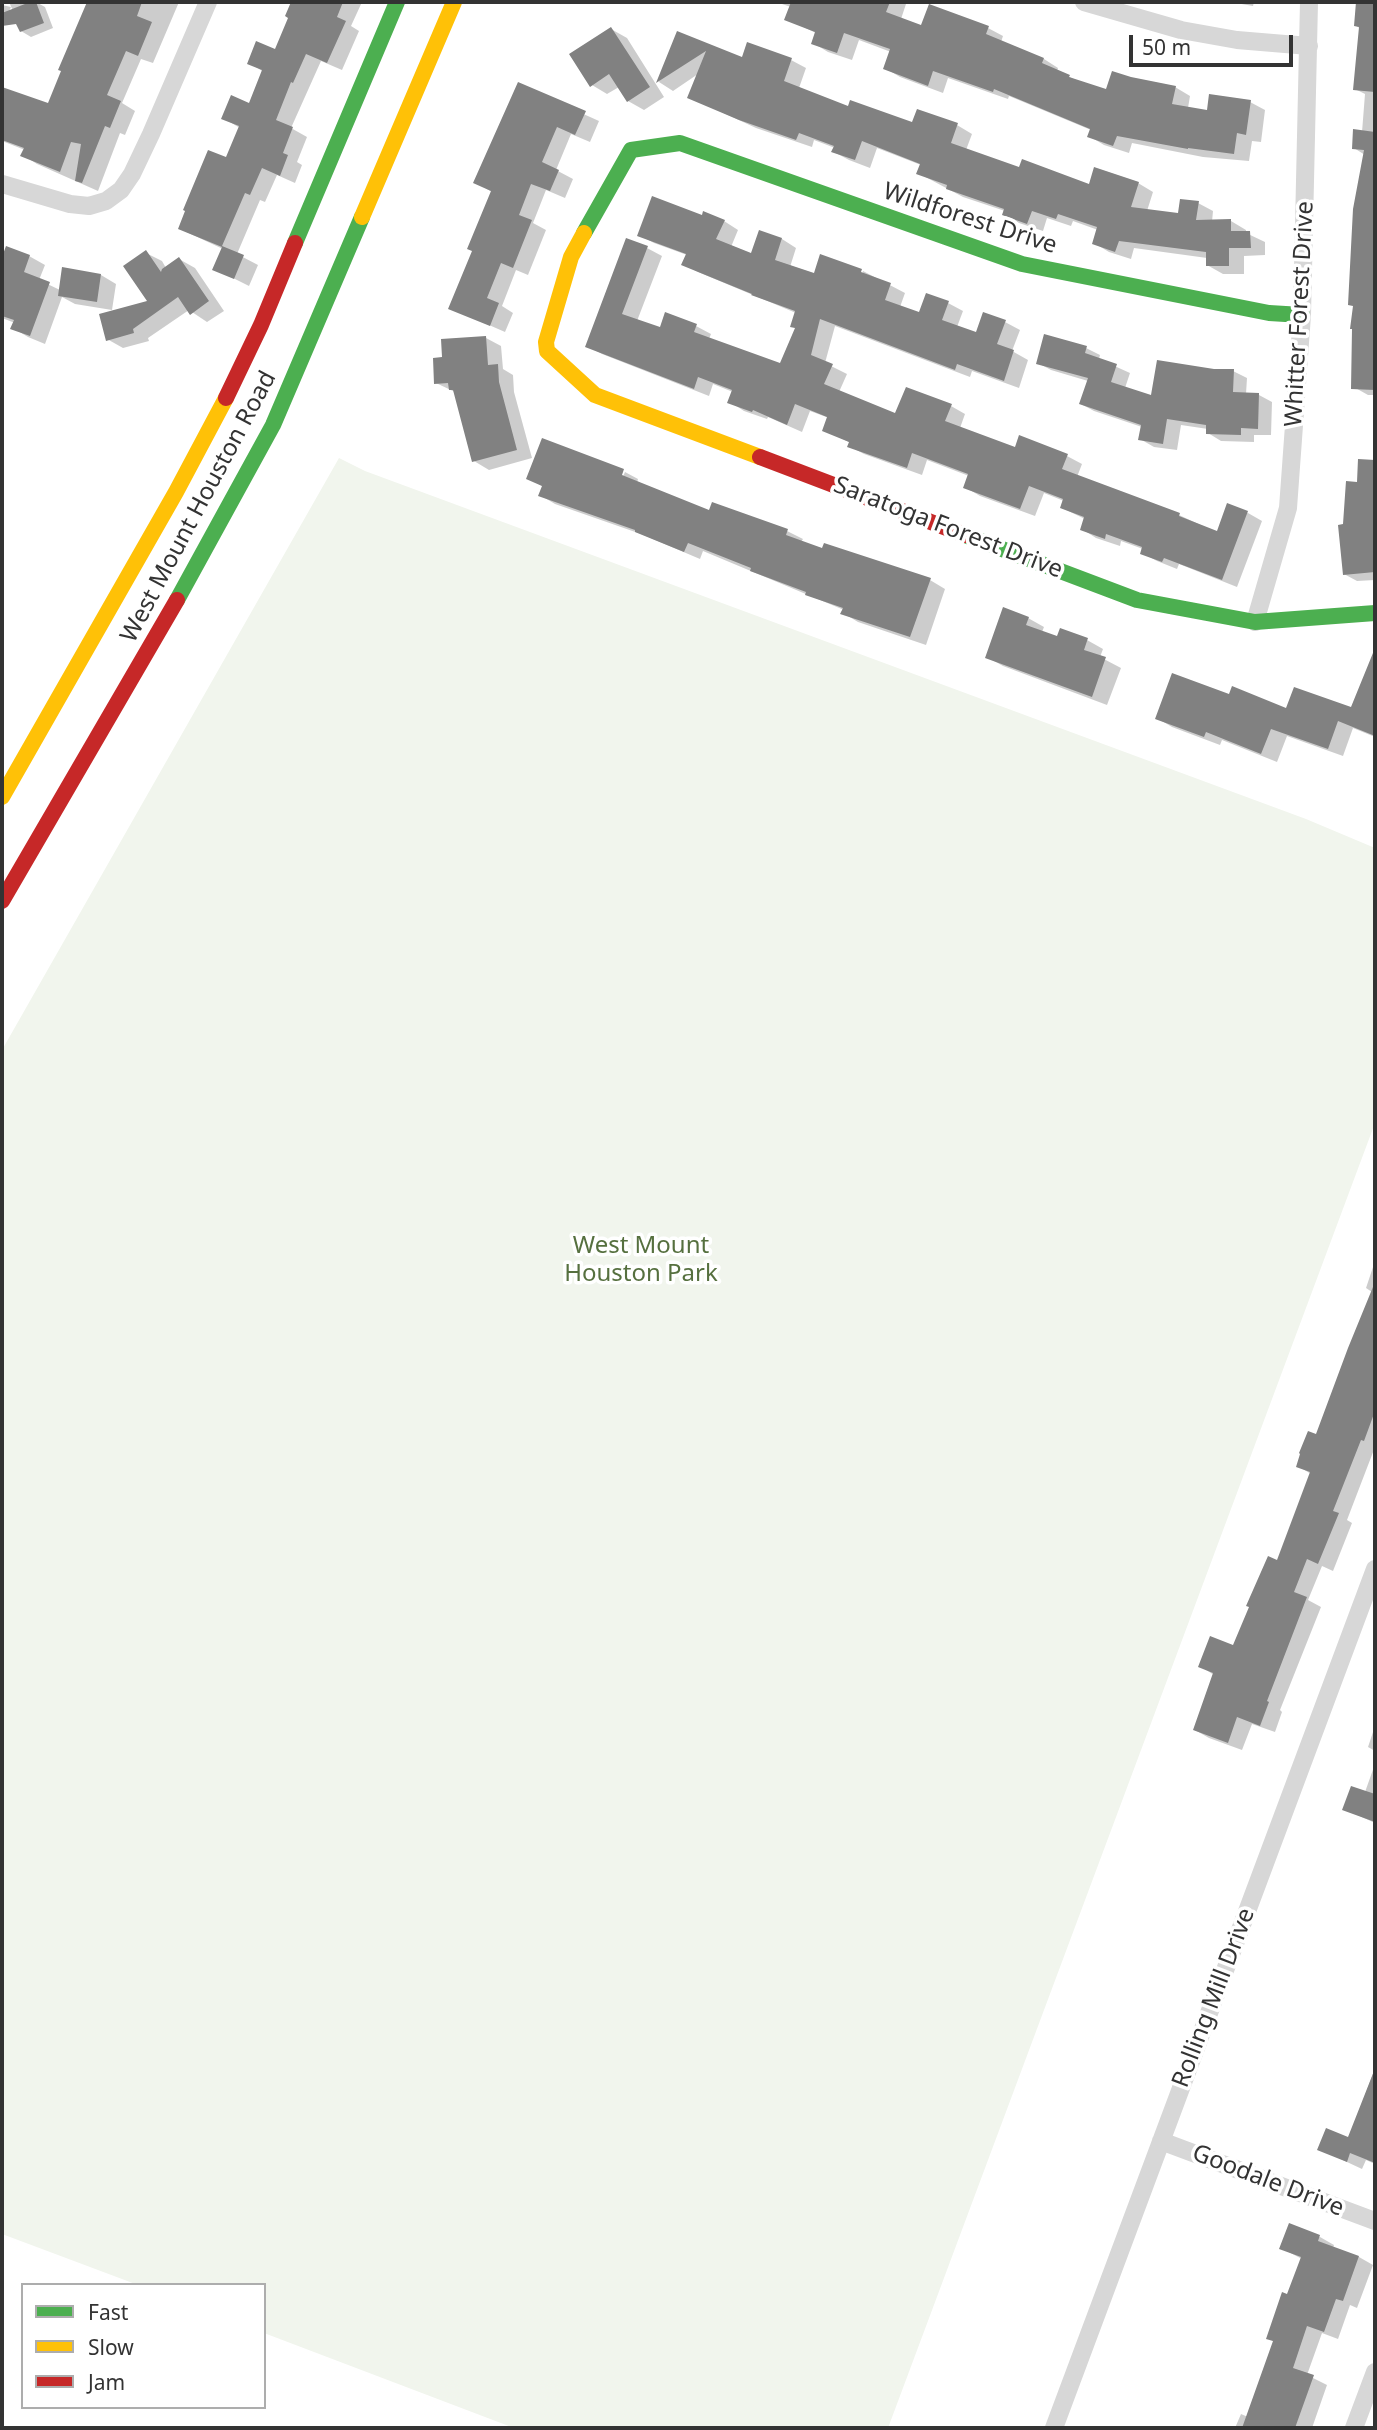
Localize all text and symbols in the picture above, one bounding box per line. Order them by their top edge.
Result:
scale bar [1132,21,1296,65]
text: 50 m [1142,33,1191,61]
street label: Wildforest Drive [879,177,1061,261]
street label: Whitter Forest Drive [1280,200,1320,428]
street label: West Mount Houston Road [115,366,283,648]
street label: Saratoga Forest Drive [829,471,1067,585]
park label: West Mount Houston Park [564,1232,718,1288]
street label: Rolling Mill Drive [1167,1904,1261,2092]
street label: Goodale Drive [1188,2139,1348,2223]
legend [21,2283,266,2409]
text: Fast [88,2298,128,2326]
text: Slow [88,2333,134,2361]
text: Jam [88,2368,125,2396]

